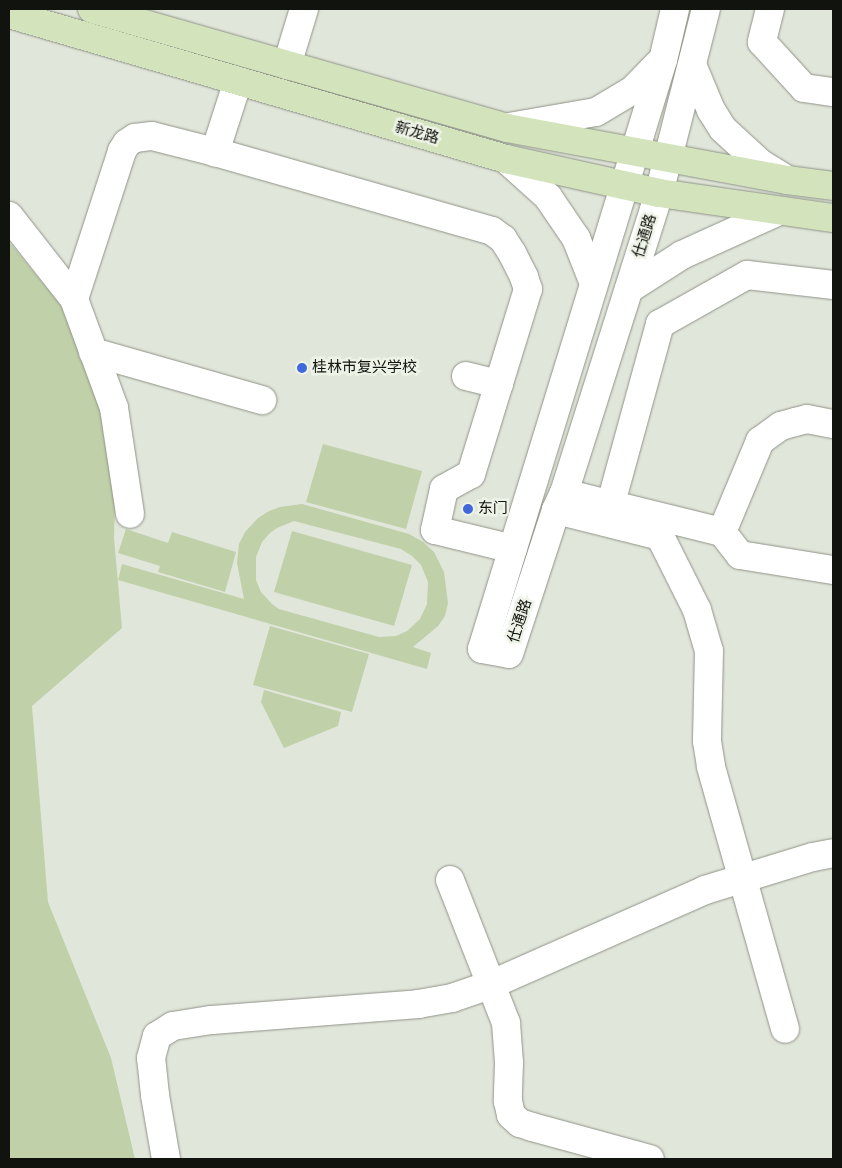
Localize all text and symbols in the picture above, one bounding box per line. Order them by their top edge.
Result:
street label: 新龙路 [393,118,441,148]
street label: 仕通路 [630,212,660,260]
place label: 桂林市复兴学校 [312,359,417,377]
marker: 桂林市复兴学校 [296,362,308,374]
place label: 东门 [478,500,508,518]
marker: 东门 [462,503,474,515]
street label: 仕通路 [504,597,536,645]

